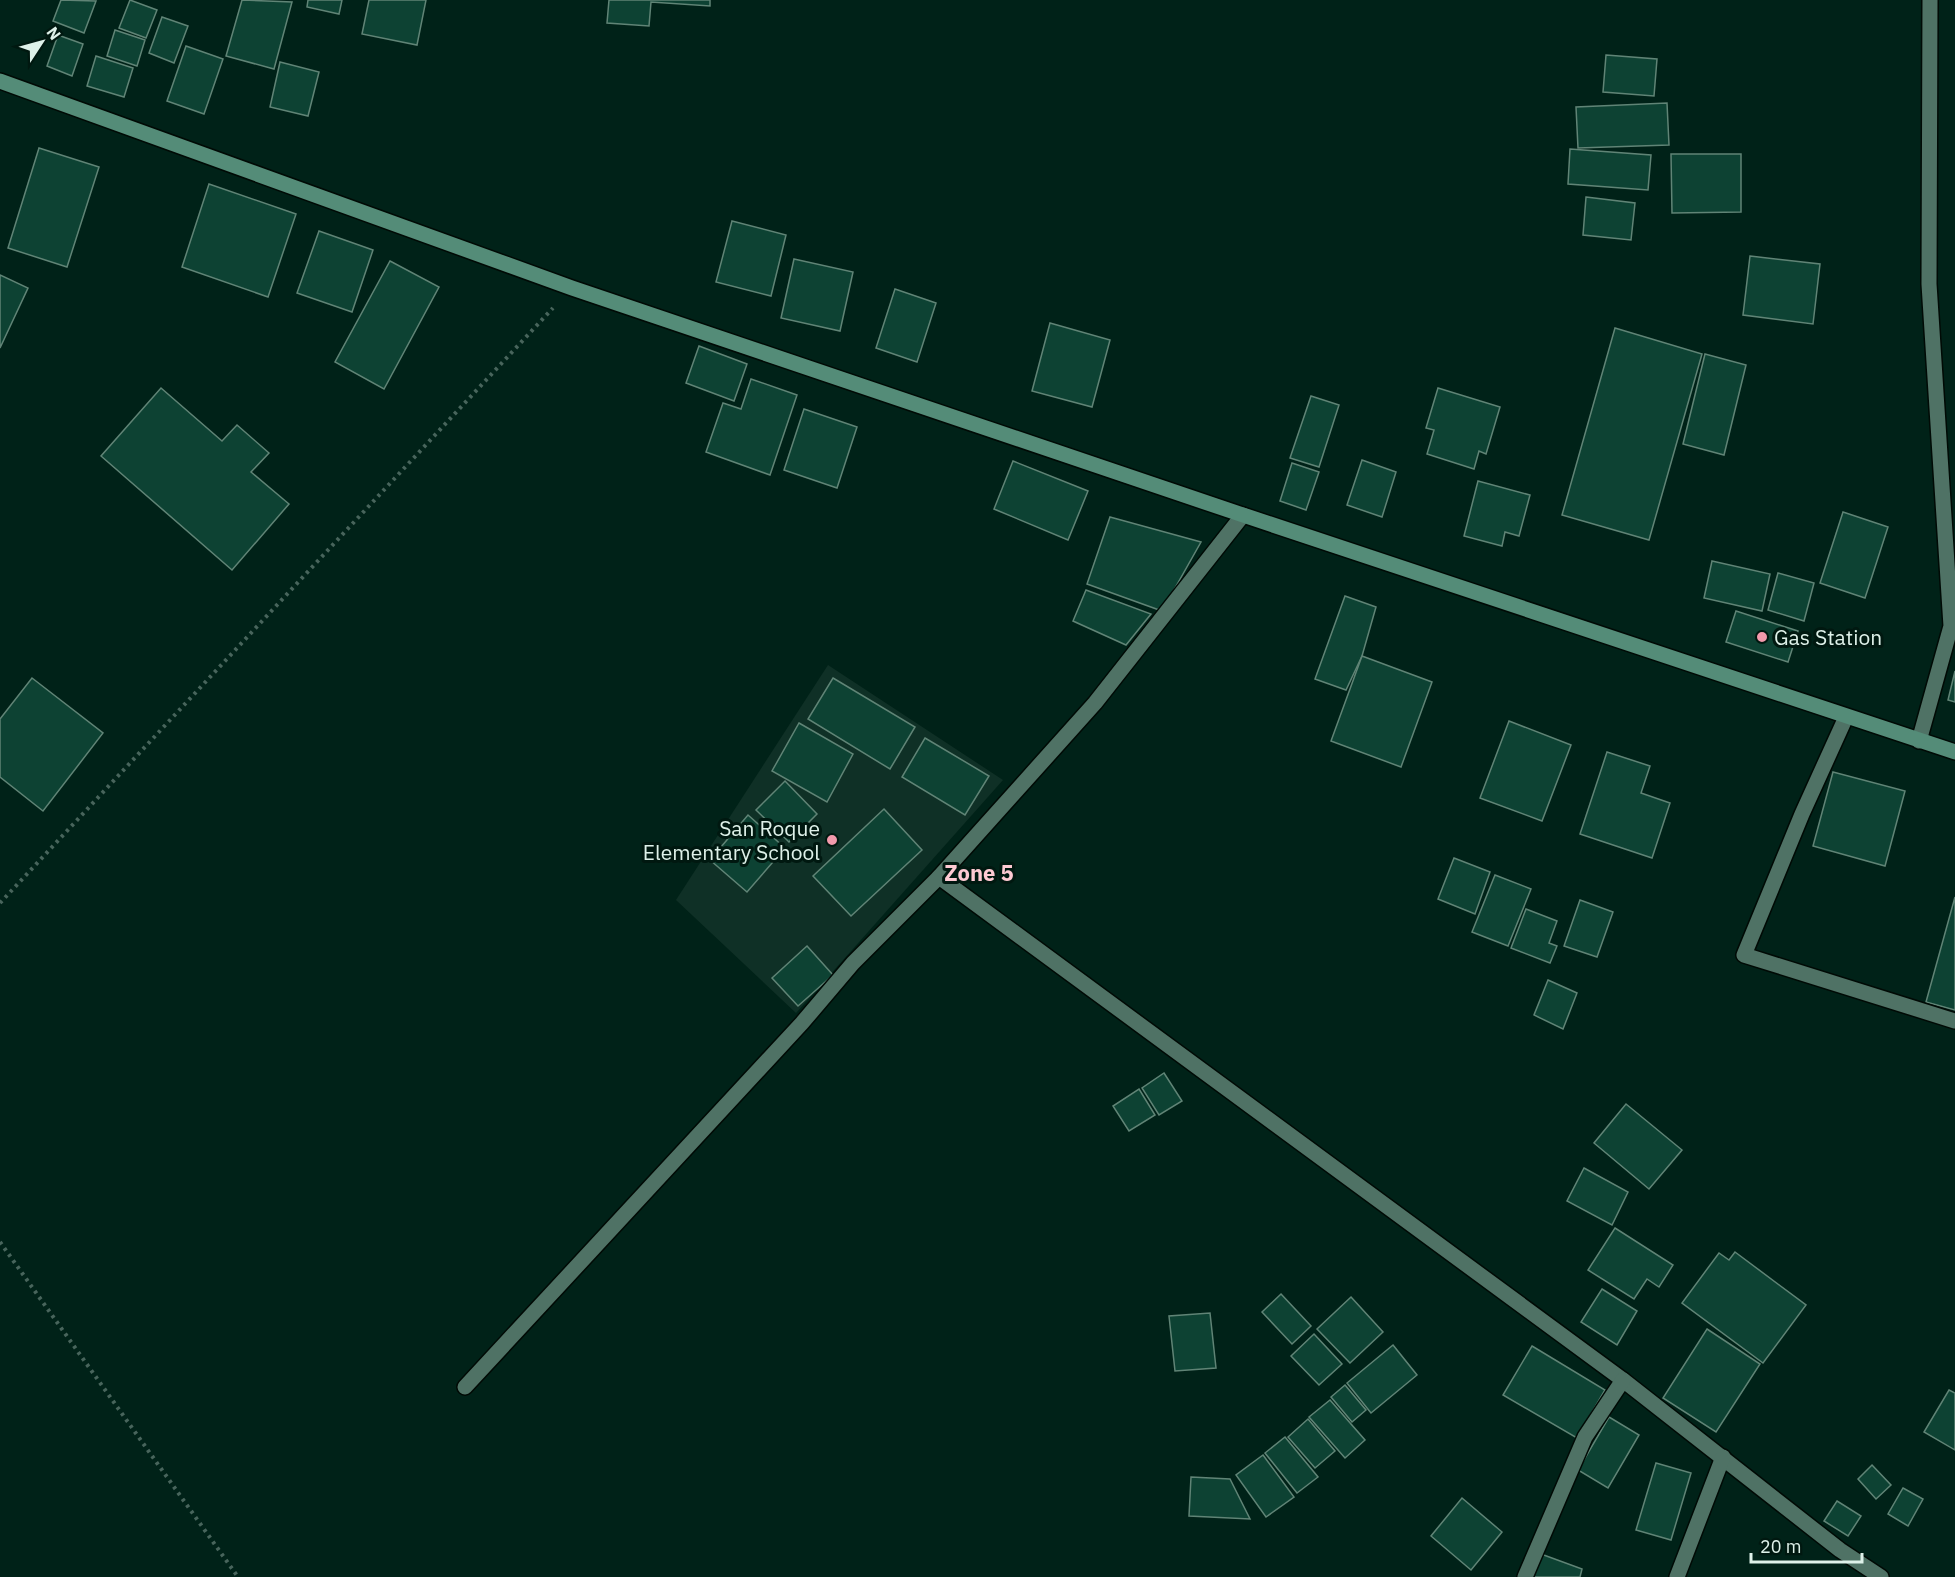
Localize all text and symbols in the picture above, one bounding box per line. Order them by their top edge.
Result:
north arrow [12,12,72,72]
text: N [43,23,66,44]
place label: Gas Station [1774,623,1882,651]
marker: Gas Station [1755,630,1769,644]
place label: San Roque Elementary School [643,814,820,866]
marker: San Roque Elementary School [825,833,839,847]
district label: Zone 5 [944,858,1014,887]
scale bar [1751,1526,1862,1564]
text: 20 m [1760,1535,1802,1558]

